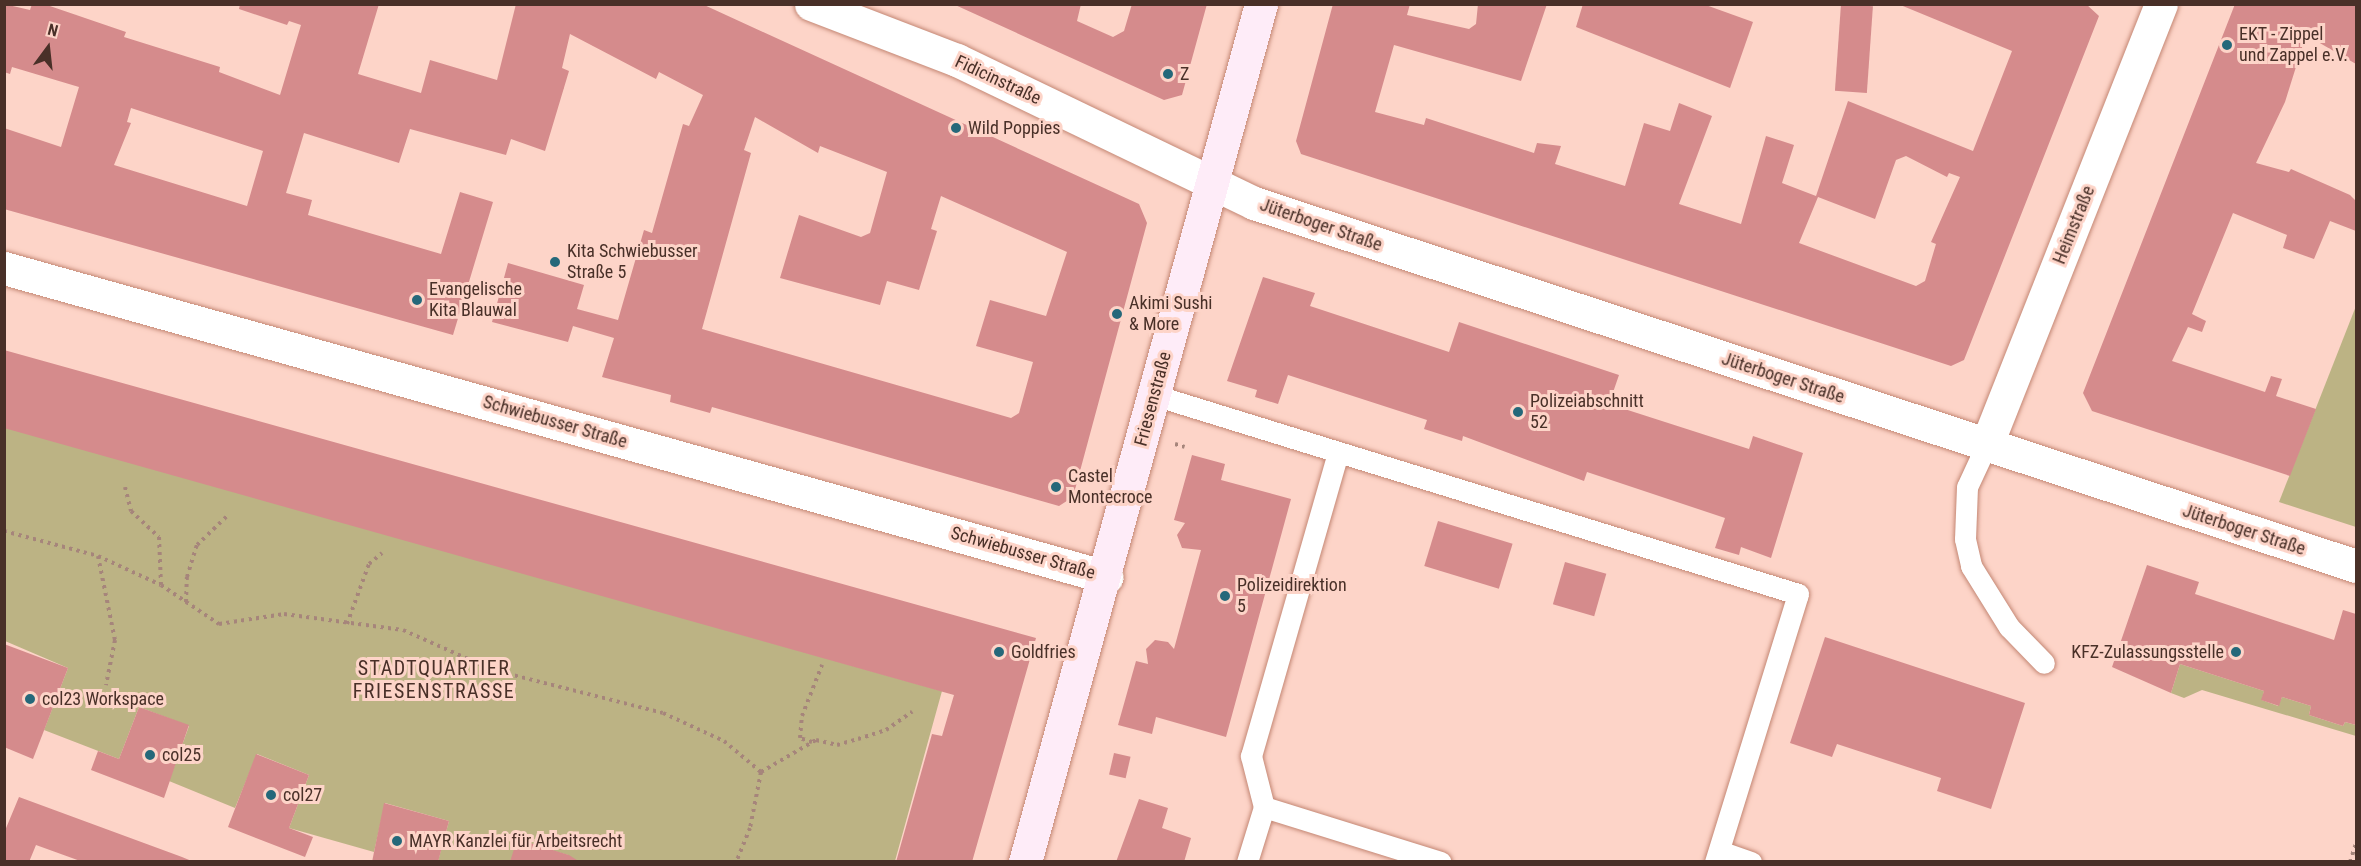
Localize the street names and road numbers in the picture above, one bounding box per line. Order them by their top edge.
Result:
street label: Fidicinstraße [952,51,1044,109]
street label: Heimstraße [2049,183,2099,267]
street label: Jüterboger Straße [1257,194,1385,256]
street label: Jüterboger Straße [1719,348,1847,408]
street label: Friesenstraße [1130,349,1176,449]
street label: Schwiebusser Straße [480,391,630,453]
street label: Jüterboger Straße [2180,500,2308,560]
street label: Schwiebusser Straße [948,522,1098,584]

